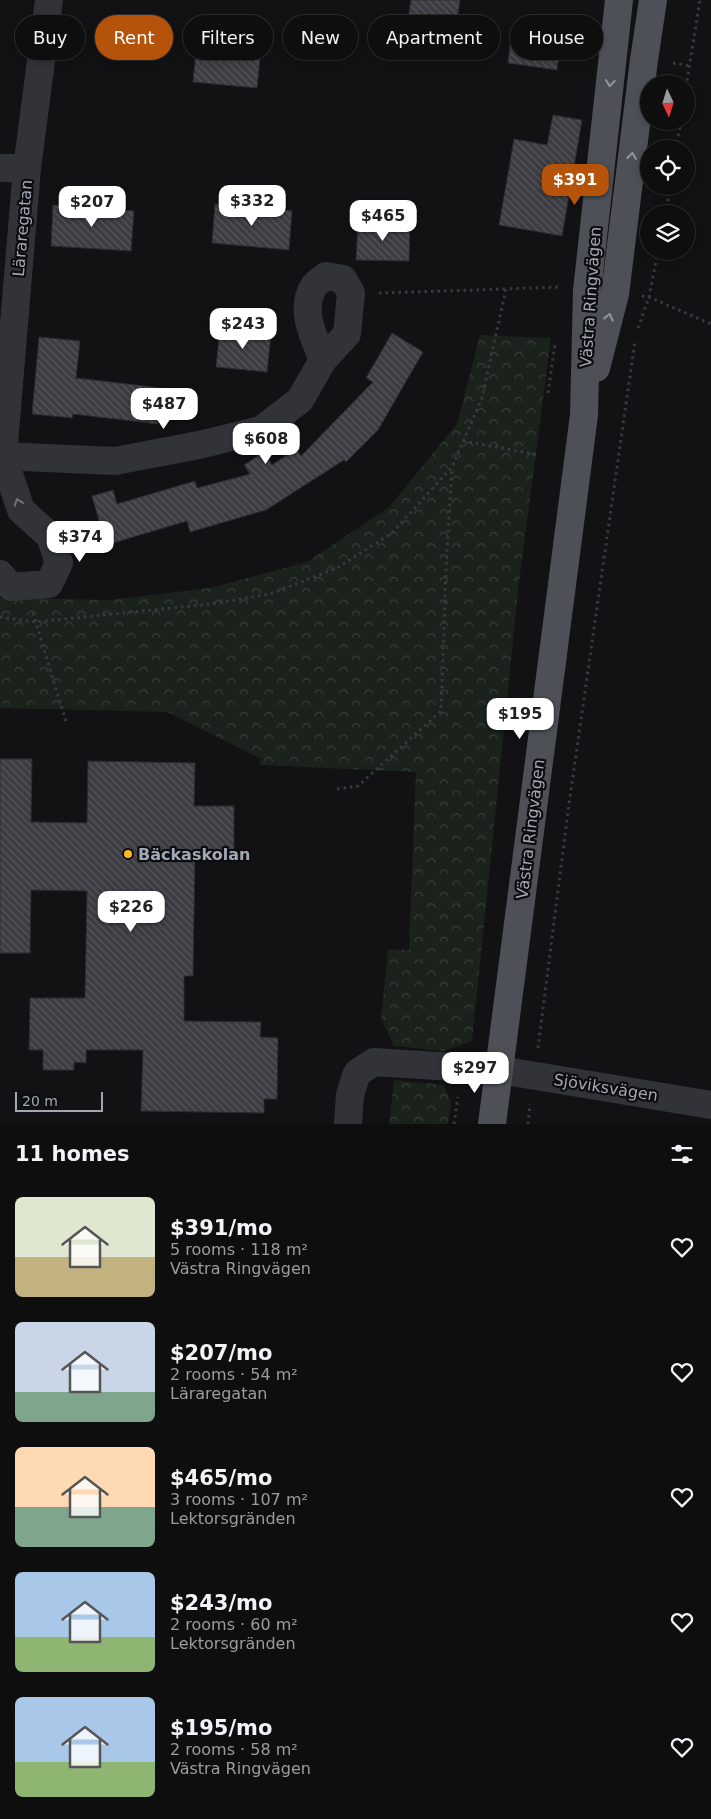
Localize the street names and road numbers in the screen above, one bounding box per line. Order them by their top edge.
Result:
street label: Läraregatan [9,179,36,277]
street label: Västra Ringvägen [576,226,605,368]
street label: Västra Ringvägen [512,758,549,900]
street label: Sjöviksvägen [552,1070,659,1105]

